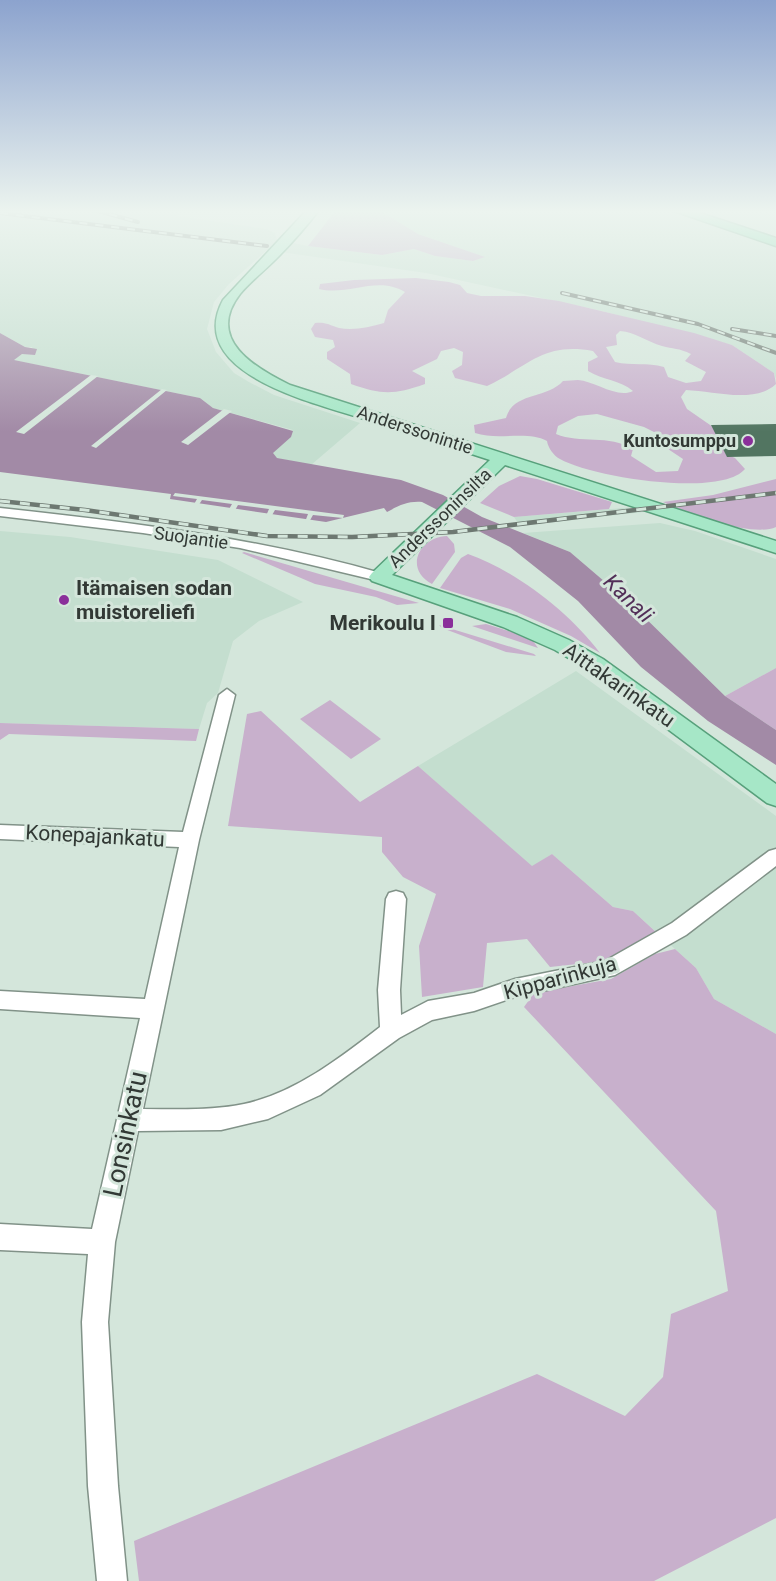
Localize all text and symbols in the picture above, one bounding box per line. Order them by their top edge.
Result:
street label: Anderssonintie [355,401,476,458]
place label: Kuntosumppu [623,430,736,451]
marker: Kuntosumppu [741,434,755,448]
street label: Anderssoninsilta [384,463,495,572]
street label: Suojantie [153,522,230,553]
water label: Kanali [599,569,659,628]
place label: Itämaisen sodan muistoreliefi [76,576,232,624]
marker: Itämaisen sodan muistoreliefi [57,593,71,607]
place label: Merikoulu I [330,611,436,635]
marker: Merikoulu I [441,616,455,630]
street label: Aittakarinkatu [559,638,679,732]
street label: Konepajankatu [25,820,165,852]
street label: Kipparinkuja [501,951,619,1005]
street label: Lonsinkatu [97,1069,153,1199]

